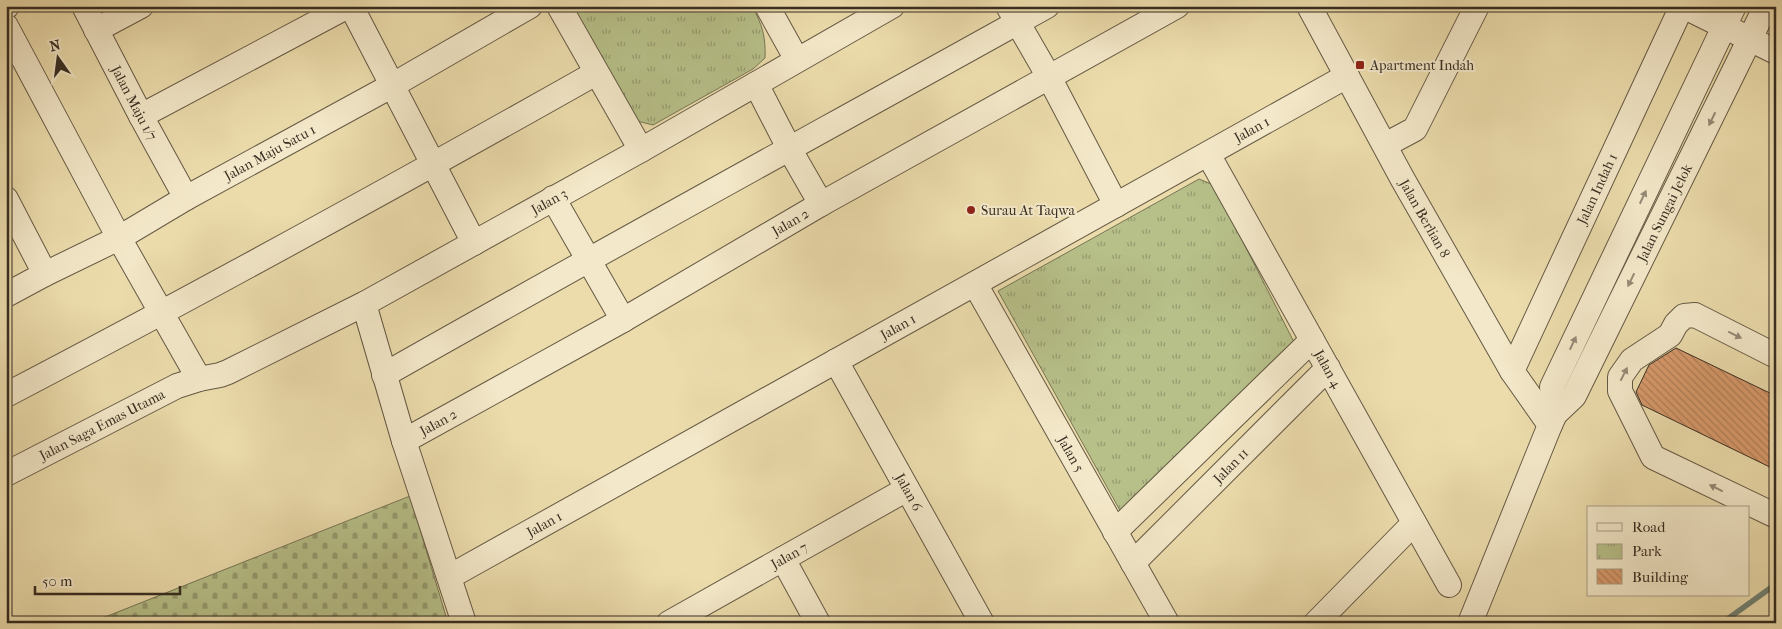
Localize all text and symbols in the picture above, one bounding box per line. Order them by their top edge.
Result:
north arrow [32,32,82,82]
text: N [48,36,63,55]
place label: Apartment Indah [1369,57,1474,74]
marker: Apartment Indah [1354,59,1366,71]
street label: Jalan Maju 1/7 [107,62,161,143]
one-way arrow [1707,112,1715,126]
street label: Jalan 1 [1230,113,1272,146]
street label: Jalan Maju Satu 1 [220,121,318,185]
street label: Jalan Indah 1 [1573,151,1621,228]
street label: Jalan Sungai Jelok [1632,160,1696,266]
street label: Jalan Berlian 8 [1395,175,1454,261]
street label: Jalan 3 [527,184,570,218]
one-way arrow [1639,189,1647,204]
place label: Surau At Taqwa [981,202,1076,219]
marker: Surau At Taqwa [965,204,977,216]
street label: Jalan 2 [768,205,812,240]
one-way arrow [1627,273,1635,287]
street label: Jalan 1 [876,310,919,344]
one-way arrow [1728,331,1743,339]
one-way arrow [1569,336,1577,350]
street label: Jalan 4 [1310,346,1346,392]
one-way arrow [1620,366,1628,381]
street label: Jalan Saga Emas Utama [35,385,168,464]
street label: Jalan 2 [416,405,460,440]
street label: Jalan 5 [1054,432,1088,475]
street label: Jalan 11 [1209,444,1252,487]
street label: Jalan 6 [891,469,927,514]
one-way arrow [1709,483,1723,491]
legend [1587,506,1750,596]
street label: Jalan 1 [523,507,565,541]
text: Road [1632,518,1666,536]
street label: Jalan 7 [767,538,811,573]
text: Park [1632,542,1662,560]
scale bar [35,564,180,596]
text: Building [1632,568,1689,586]
text: 50 m [42,572,73,590]

